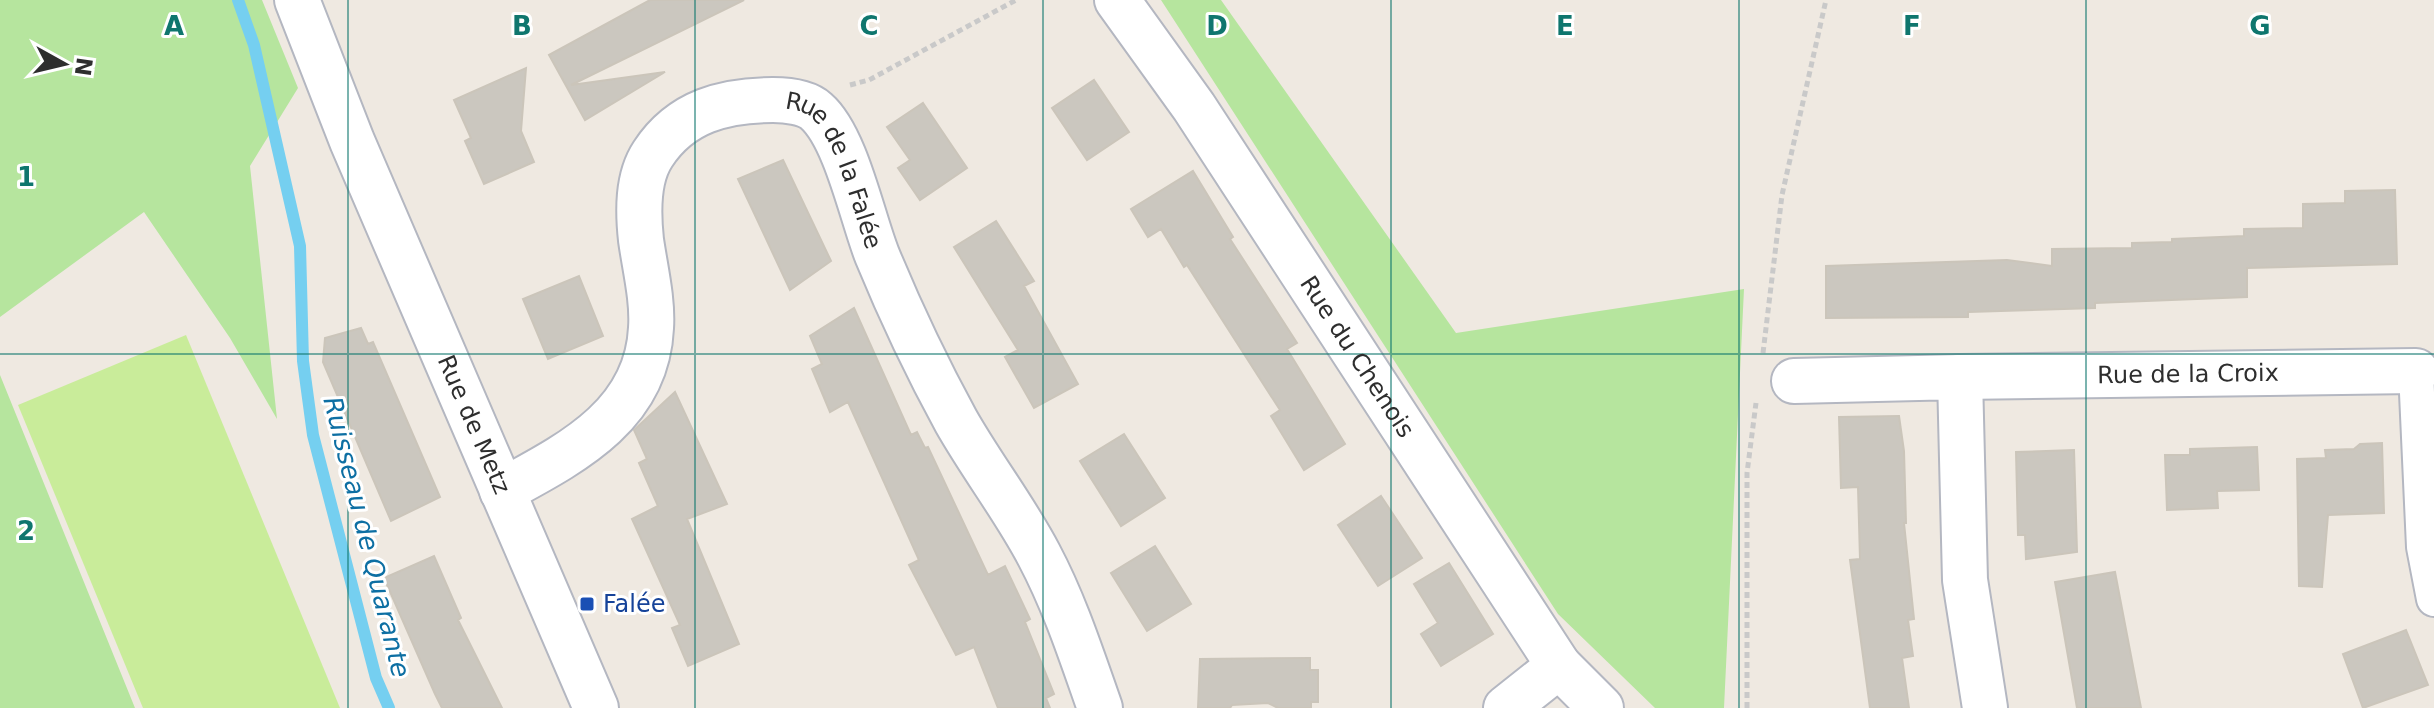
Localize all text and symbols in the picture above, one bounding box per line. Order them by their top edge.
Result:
text: A [164,11,184,41]
text: B [512,11,532,41]
text: C [859,11,879,41]
text: D [1206,11,1228,41]
text: E [1556,11,1574,41]
text: F [1903,11,1921,41]
text: G [2249,11,2271,41]
north arrow [24,24,104,104]
text: N [70,56,97,78]
street label: Rue de la Falée [784,87,888,253]
text: 1 [17,162,35,192]
street label: Rue du Chenois [1294,271,1420,443]
street label: Rue de Metz [432,351,516,498]
street label: Rue de la Croix [2097,359,2279,389]
water label: Ruisseau de Quarante [318,393,416,681]
text: 2 [17,516,35,546]
place label: Falée [603,590,666,618]
marker: Falée [578,595,596,613]

